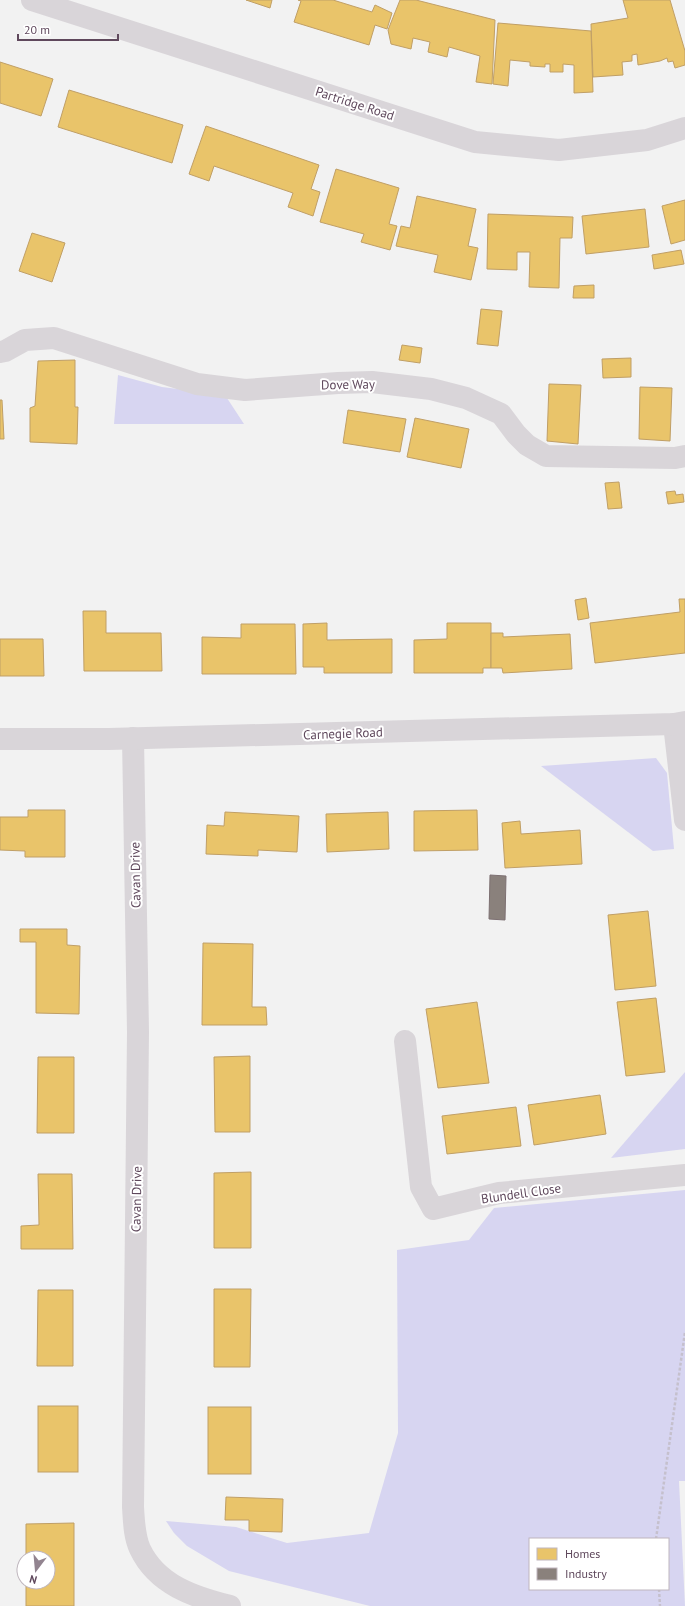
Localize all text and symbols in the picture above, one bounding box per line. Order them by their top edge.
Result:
scale bar [18,16,118,42]
text: 20 m [24,22,50,37]
street label: Partridge Road [313,83,396,124]
street label: Dove Way [321,376,375,393]
street label: Carnegie Road [303,724,383,743]
street label: Cavan Drive [126,842,145,908]
street label: Cavan Drive [127,1166,146,1232]
street label: Blundell Close [480,1179,562,1208]
legend [529,1538,669,1590]
text: Homes [565,1546,600,1561]
north arrow [16,1550,56,1590]
text: Industry [565,1566,607,1581]
text: N [28,1572,39,1587]

